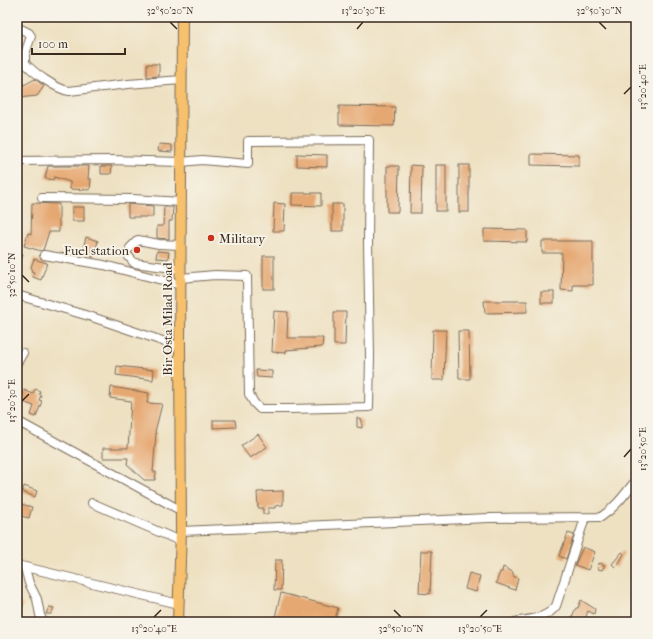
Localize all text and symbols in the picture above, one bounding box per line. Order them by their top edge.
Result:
text: 32°50'20"N [147,5,194,17]
text: 13°20'30"E [341,5,385,17]
text: 32°50'30"N [576,5,622,17]
scale bar [32,30,125,56]
text: 100 m [38,37,68,51]
text: 13°20'40"E [637,64,649,110]
place label: Military [219,231,266,246]
marker: Military [206,233,216,243]
place label: Fuel station [64,243,129,258]
marker: Fuel station [132,245,142,255]
text: 32°50'10"N [6,252,18,298]
street label: Bir Osta Milad Road [160,261,175,376]
text: 13°20'30"E [6,379,18,423]
text: 13°20'50"E [637,427,649,471]
text: 13°20'40"E [131,623,177,635]
text: 32°50'10"N [378,623,424,635]
text: 13°20'50"E [458,623,502,635]

